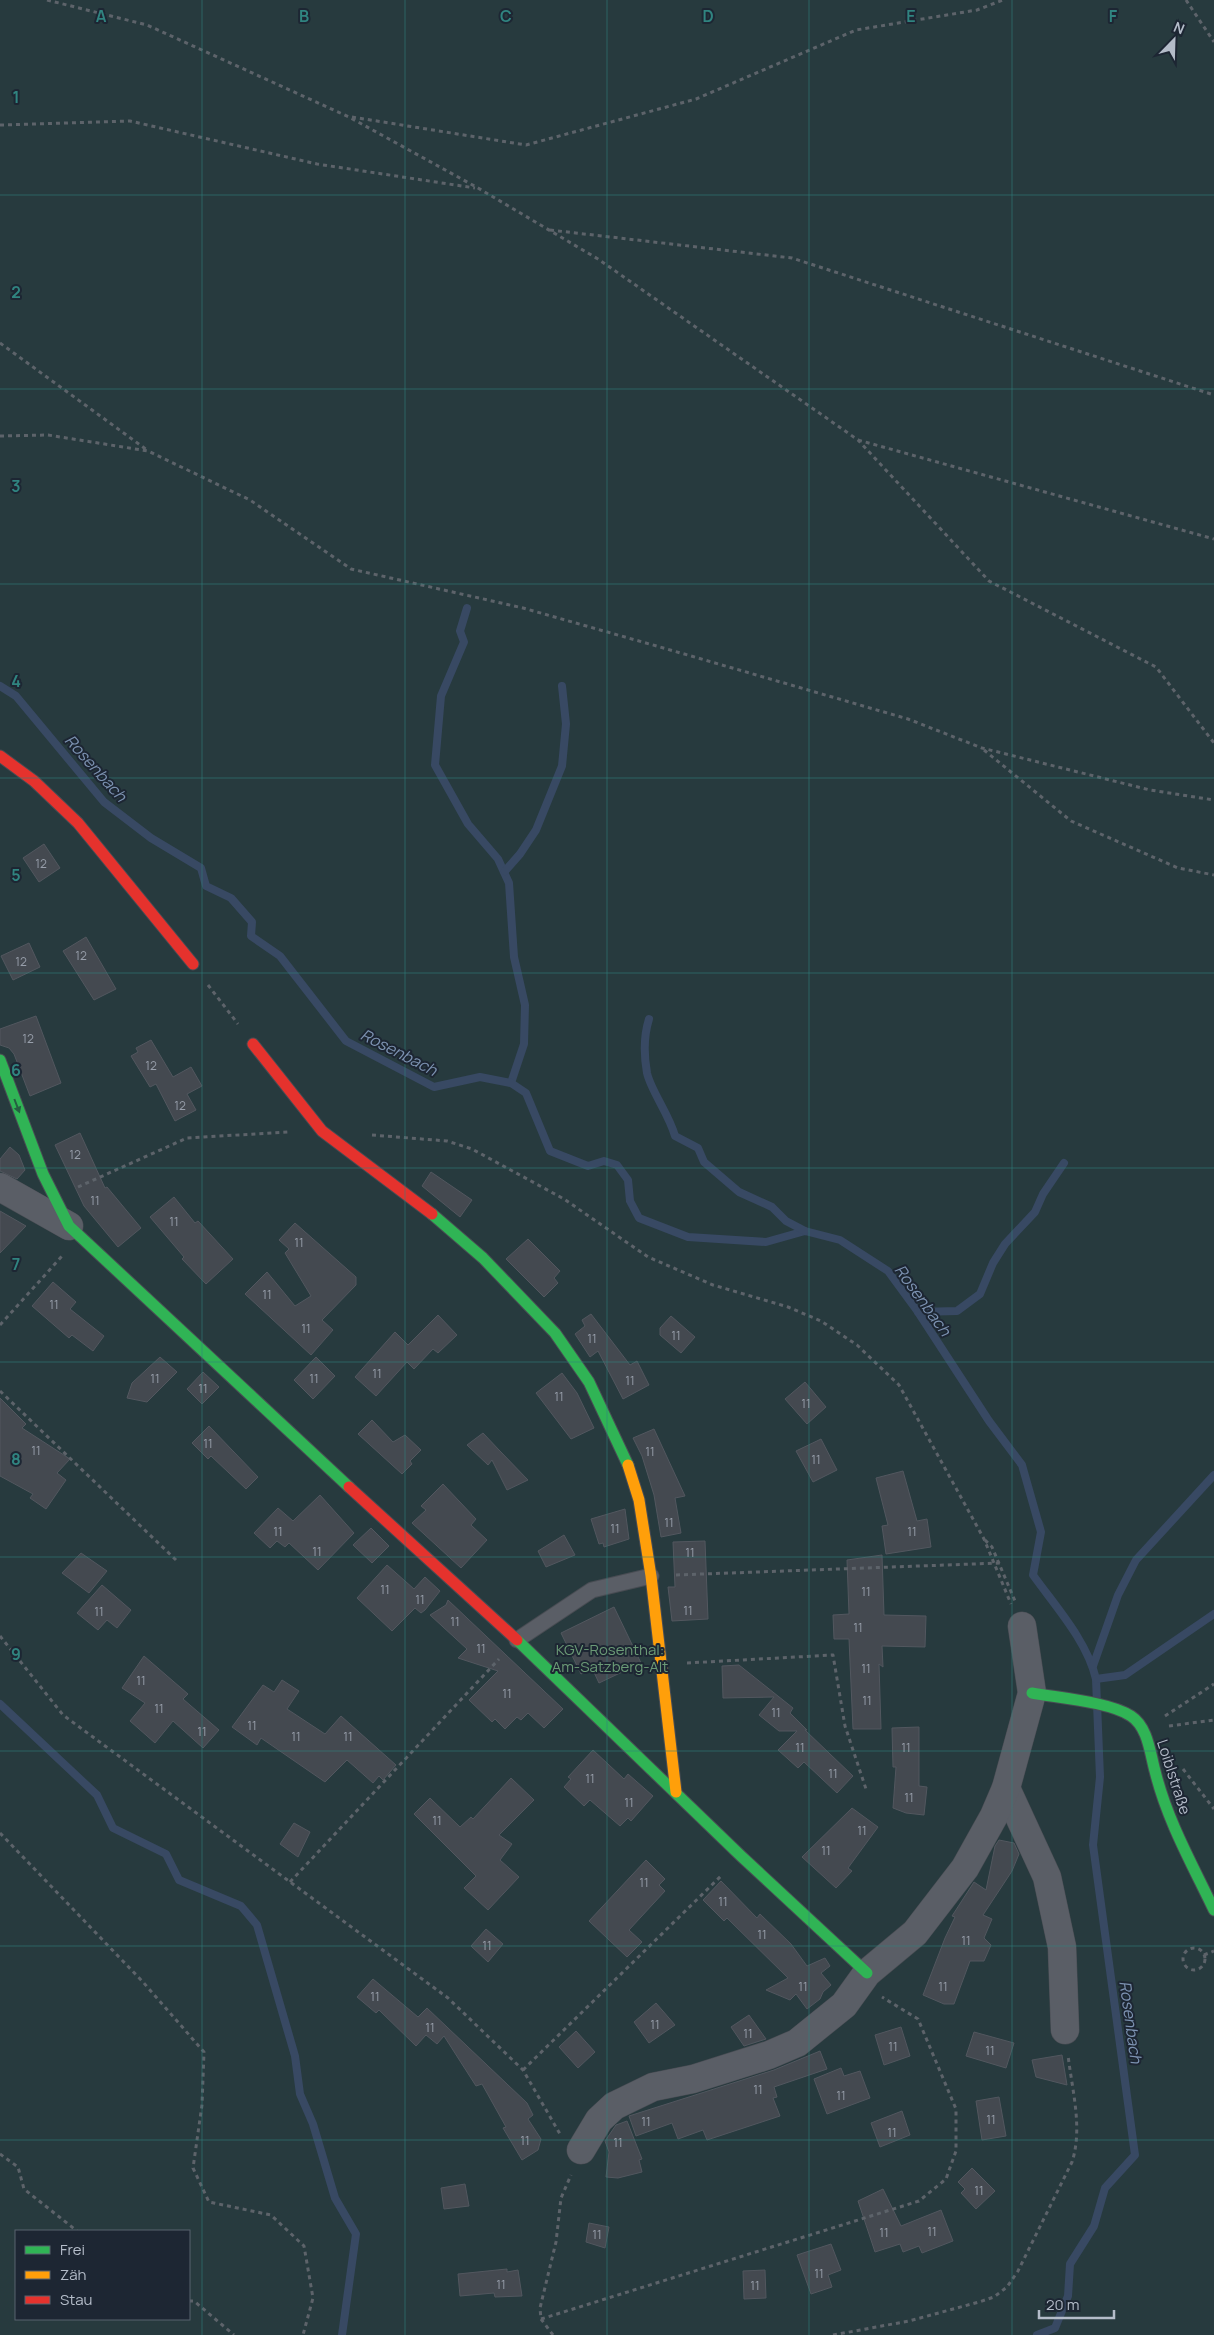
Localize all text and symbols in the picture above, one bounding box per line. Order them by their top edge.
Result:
text: A [96,5,107,27]
text: B [299,5,309,27]
text: C [500,5,512,27]
text: D [702,5,714,27]
text: E [906,5,916,27]
text: F [1109,5,1118,27]
north arrow [1149,15,1199,65]
text: N [1171,17,1188,38]
text: 1 [12,86,20,108]
text: 2 [11,281,21,303]
text: 3 [11,475,21,497]
text: 4 [11,670,21,692]
water label: Rosenbach [60,730,132,807]
house number: 12 [35,855,47,872]
text: 5 [11,864,21,886]
house number: 12 [75,947,87,964]
house number: 12 [15,953,27,970]
water label: Rosenbach [357,1023,441,1081]
house number: 12 [22,1030,34,1047]
house number: 12 [145,1057,157,1074]
text: 6 [11,1059,21,1081]
house number: 12 [174,1097,186,1114]
one-way arrow [13,1099,21,1114]
house number: 12 [69,1146,81,1163]
house number: 11 [90,1192,100,1209]
house number: 11 [169,1213,179,1230]
house number: 11 [294,1234,304,1251]
text: 7 [12,1253,20,1275]
water label: Rosenbach [890,1260,957,1341]
house number: 11 [262,1286,272,1303]
house number: 11 [49,1296,59,1313]
house number: 11 [301,1320,311,1337]
house number: 11 [671,1327,681,1344]
house number: 11 [587,1330,597,1347]
house number: 11 [372,1365,382,1382]
house number: 11 [150,1370,160,1387]
house number: 11 [309,1370,319,1387]
house number: 11 [625,1372,635,1389]
house number: 11 [198,1380,208,1397]
house number: 11 [554,1388,564,1405]
house number: 11 [801,1395,811,1412]
house number: 11 [203,1435,213,1452]
house number: 11 [31,1442,41,1459]
house number: 11 [645,1443,655,1460]
text: 8 [11,1448,21,1470]
house number: 11 [811,1451,821,1468]
house number: 11 [664,1514,674,1531]
house number: 11 [610,1520,620,1537]
house number: 11 [273,1523,283,1540]
house number: 11 [907,1523,917,1540]
house number: 11 [312,1543,322,1560]
house number: 11 [685,1544,695,1561]
house number: 11 [380,1581,390,1598]
house number: 11 [861,1583,871,1600]
house number: 11 [415,1591,425,1608]
house number: 11 [683,1602,693,1619]
house number: 11 [94,1603,104,1620]
house number: 11 [450,1613,460,1630]
house number: 11 [853,1619,863,1636]
park label: KGV-Rosenthal: Am-Satzberg-Alt [552,1639,668,1677]
house number: 11 [476,1640,486,1657]
text: 9 [11,1643,21,1665]
house number: 11 [861,1660,871,1677]
house number: 11 [136,1672,146,1689]
house number: 11 [502,1685,512,1702]
house number: 11 [862,1692,872,1709]
house number: 11 [154,1700,164,1717]
house number: 11 [771,1704,781,1721]
house number: 11 [247,1717,257,1734]
house number: 11 [197,1723,207,1740]
house number: 11 [291,1728,301,1745]
house number: 11 [343,1728,353,1745]
street label: Loiblstraße [1152,1737,1196,1817]
house number: 11 [795,1739,805,1756]
house number: 11 [901,1739,911,1756]
house number: 11 [828,1765,838,1782]
house number: 11 [585,1770,595,1787]
house number: 11 [904,1789,914,1806]
house number: 11 [624,1794,634,1811]
house number: 11 [432,1812,442,1829]
house number: 11 [857,1822,867,1839]
house number: 11 [821,1842,831,1859]
house number: 11 [639,1874,649,1891]
house number: 11 [718,1893,728,1910]
house number: 11 [757,1926,767,1943]
house number: 11 [961,1932,971,1949]
house number: 11 [482,1937,492,1954]
house number: 11 [798,1978,808,1995]
house number: 11 [938,1978,948,1995]
water label: Rosenbach [1114,1979,1148,2065]
house number: 11 [370,1988,380,2005]
house number: 11 [650,2016,660,2033]
house number: 11 [425,2019,435,2036]
house number: 11 [743,2025,753,2042]
house number: 11 [888,2038,898,2055]
house number: 11 [985,2042,995,2059]
house number: 11 [753,2081,763,2098]
house number: 11 [836,2087,846,2104]
house number: 11 [986,2111,996,2128]
house number: 11 [641,2113,651,2130]
house number: 11 [887,2124,897,2141]
house number: 11 [520,2132,530,2149]
house number: 11 [613,2134,623,2151]
house number: 11 [974,2182,984,2199]
house number: 11 [927,2223,937,2240]
house number: 11 [879,2224,889,2241]
house number: 11 [592,2226,602,2243]
legend [15,2230,190,2320]
text: Frei [60,2239,85,2260]
text: Zäh [60,2264,87,2285]
house number: 11 [814,2265,824,2282]
house number: 11 [496,2276,506,2293]
house number: 11 [750,2277,760,2294]
scale bar [1039,2288,1114,2320]
text: Stau [60,2289,93,2310]
text: 20 m [1046,2294,1079,2315]

